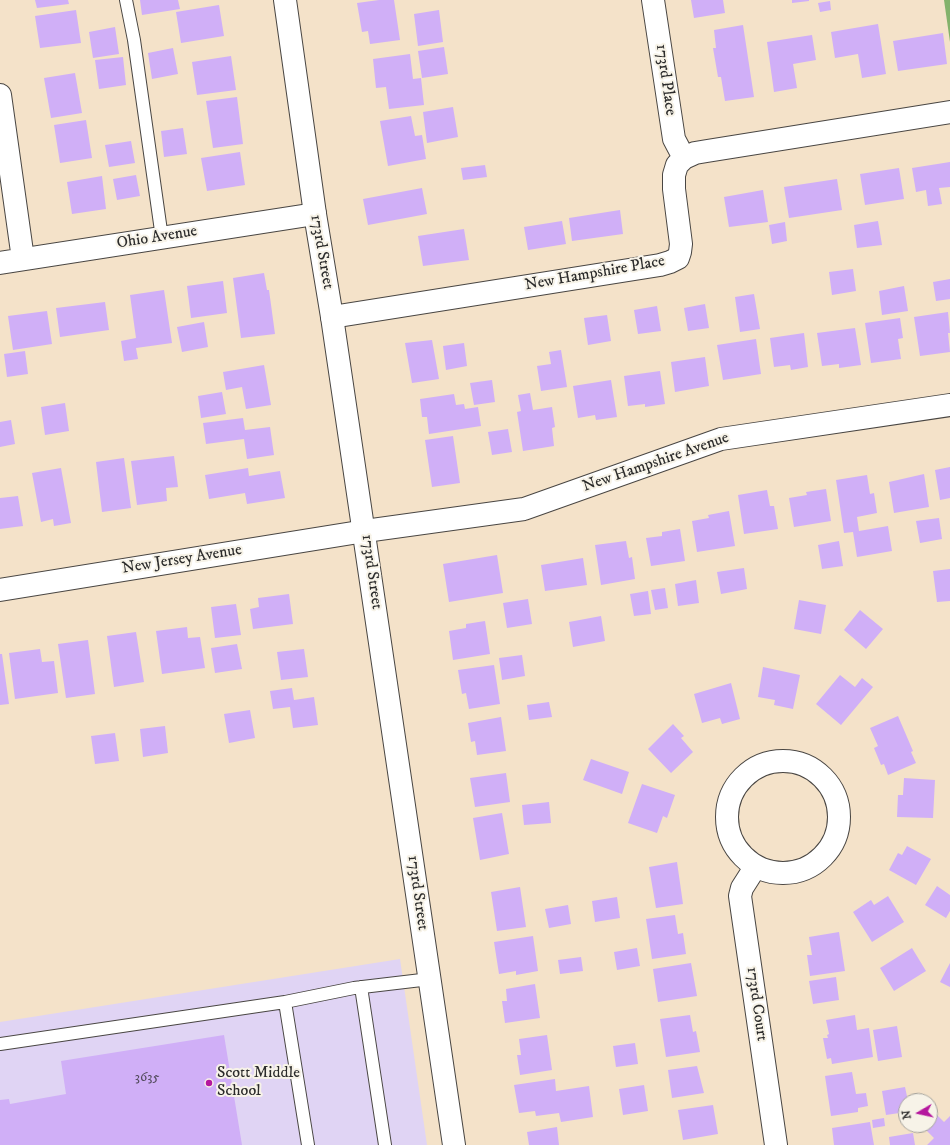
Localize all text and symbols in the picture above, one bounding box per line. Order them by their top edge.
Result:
street label: 173rd Place [650,43,680,117]
street label: 173rd Street [305,213,337,291]
street label: Ohio Avenue [115,222,199,254]
street label: New Hampshire Place [524,252,666,296]
street label: New Hampshire Avenue [580,429,732,497]
street label: 173rd Street [356,533,386,611]
street label: New Jersey Avenue [121,541,243,579]
street label: 173rd Street [402,854,432,932]
street label: 173rd Court [741,966,771,1042]
place label: Scott Middle School [217,1064,300,1102]
house number: 3635 [135,1070,159,1086]
marker: Scott Middle School [204,1078,214,1088]
north arrow [898,1093,938,1133]
text: N [900,1109,915,1120]

